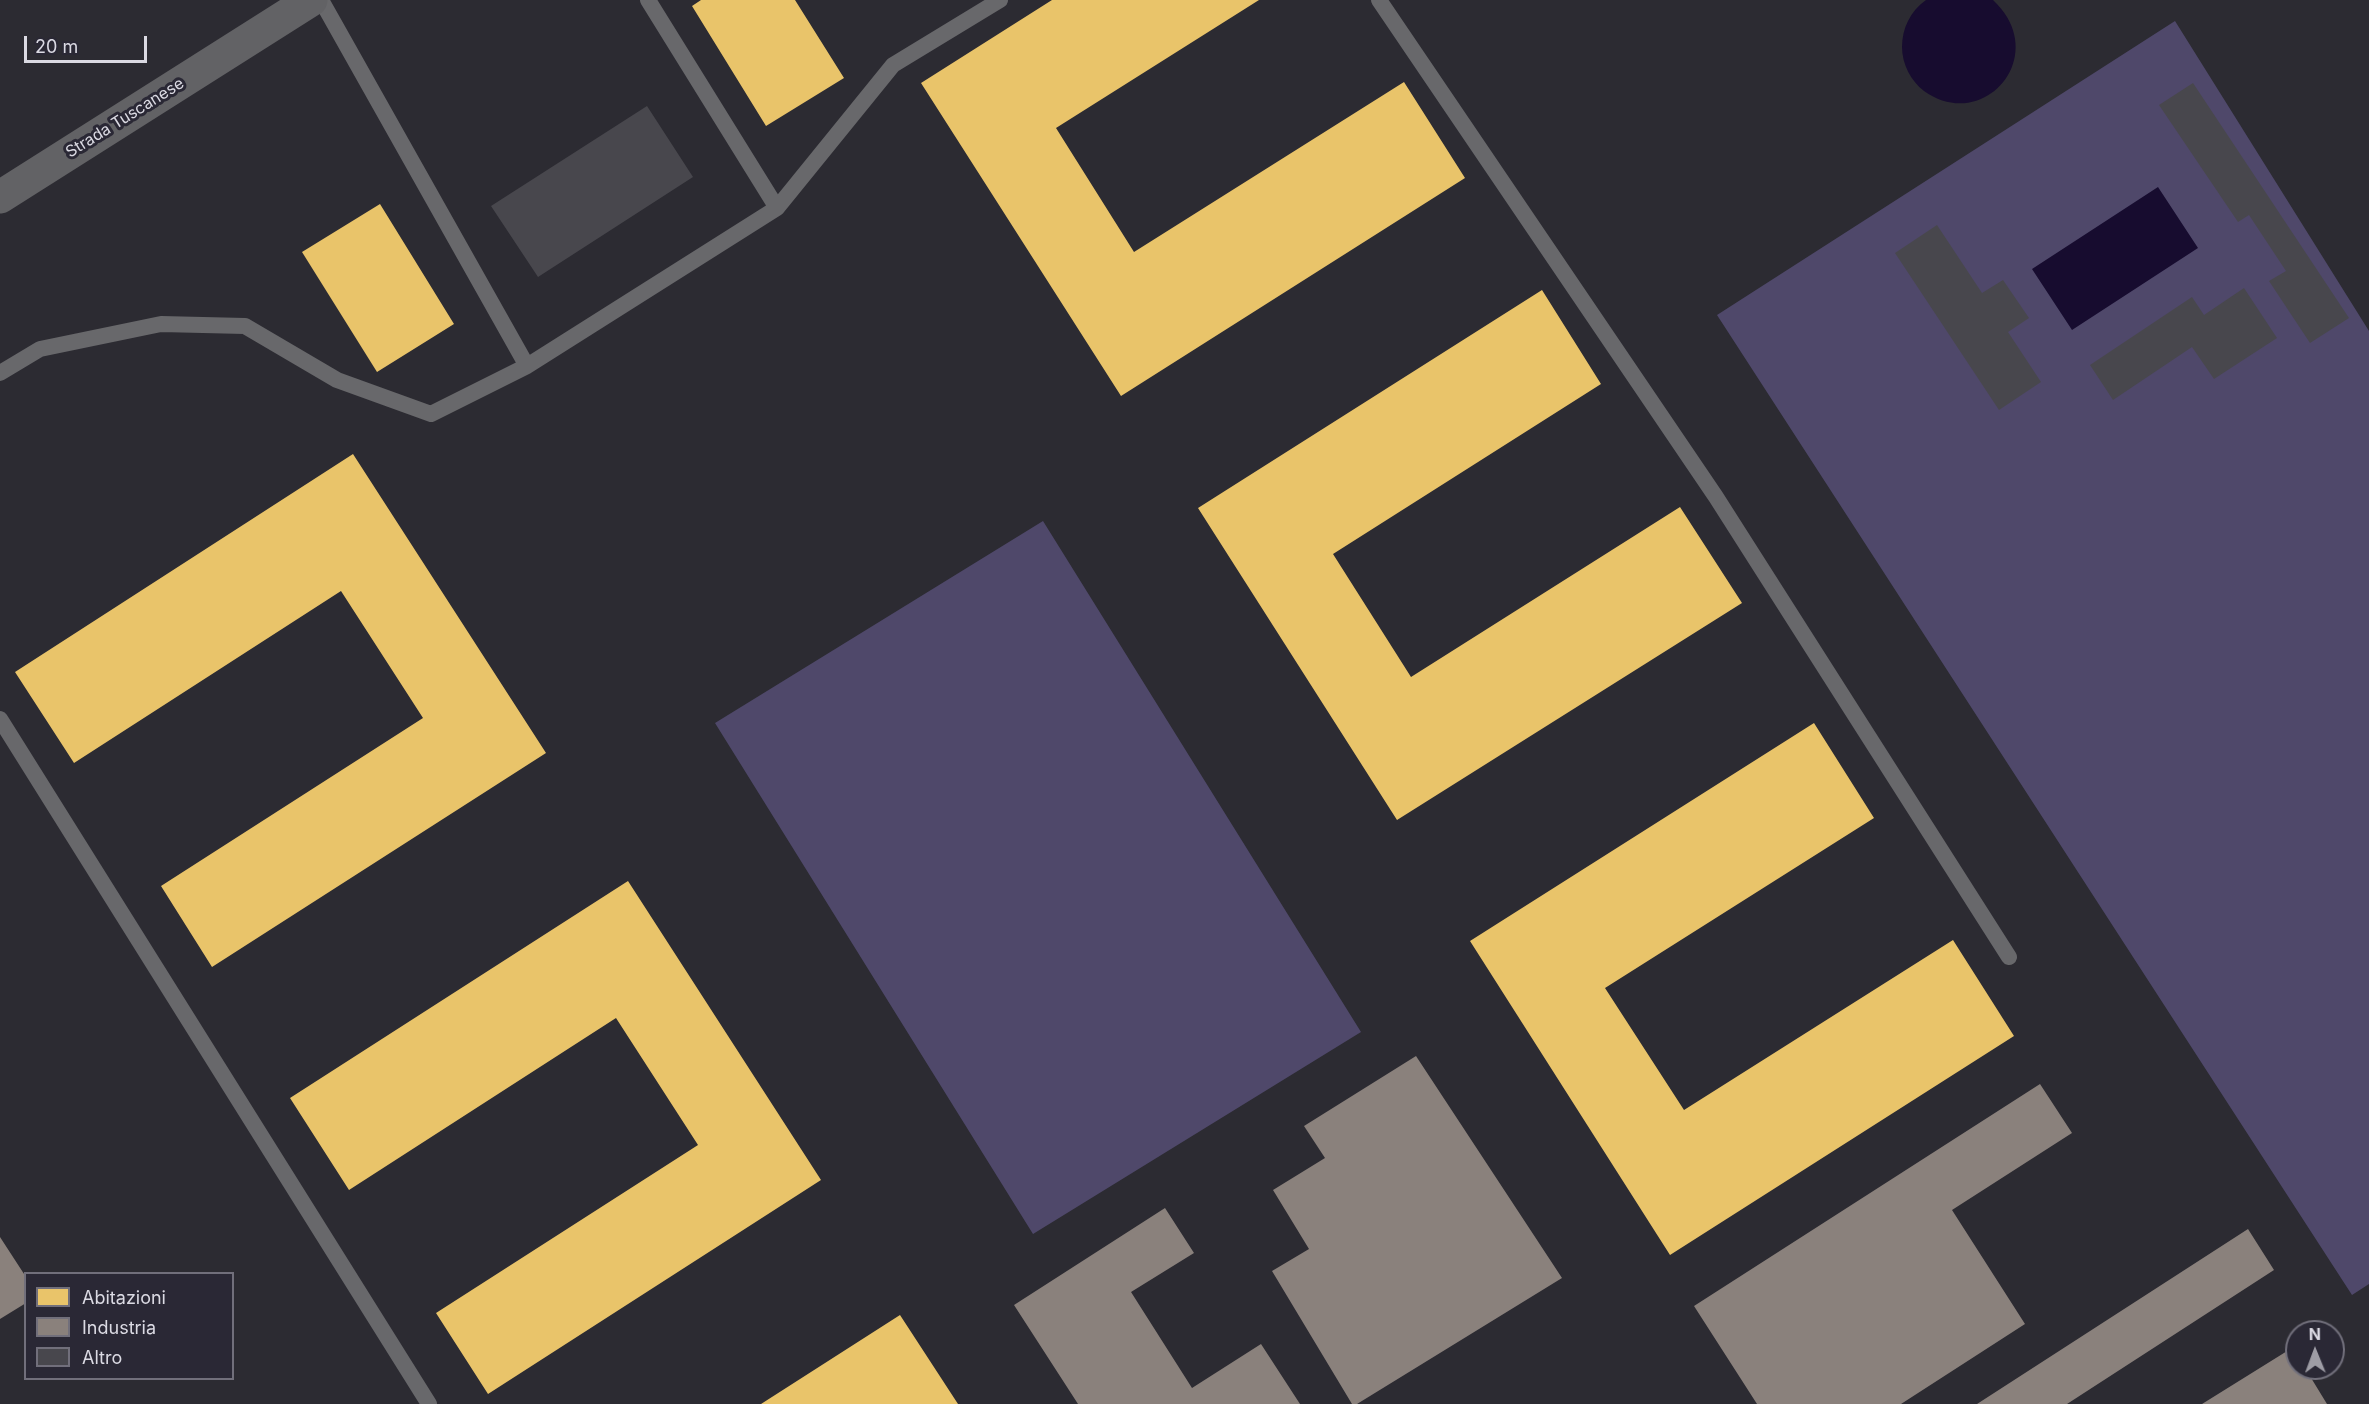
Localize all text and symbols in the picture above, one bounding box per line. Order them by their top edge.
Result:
scale bar [27,24,150,62]
text: 20 m [35,36,78,57]
street label: Strada Tuscanese [62,74,188,162]
legend [24,1272,234,1380]
text: Abitazioni [82,1287,166,1308]
text: Industria [82,1317,156,1338]
north arrow [2285,1320,2345,1380]
text: N [2308,1324,2321,1344]
text: Altro [82,1347,122,1368]

